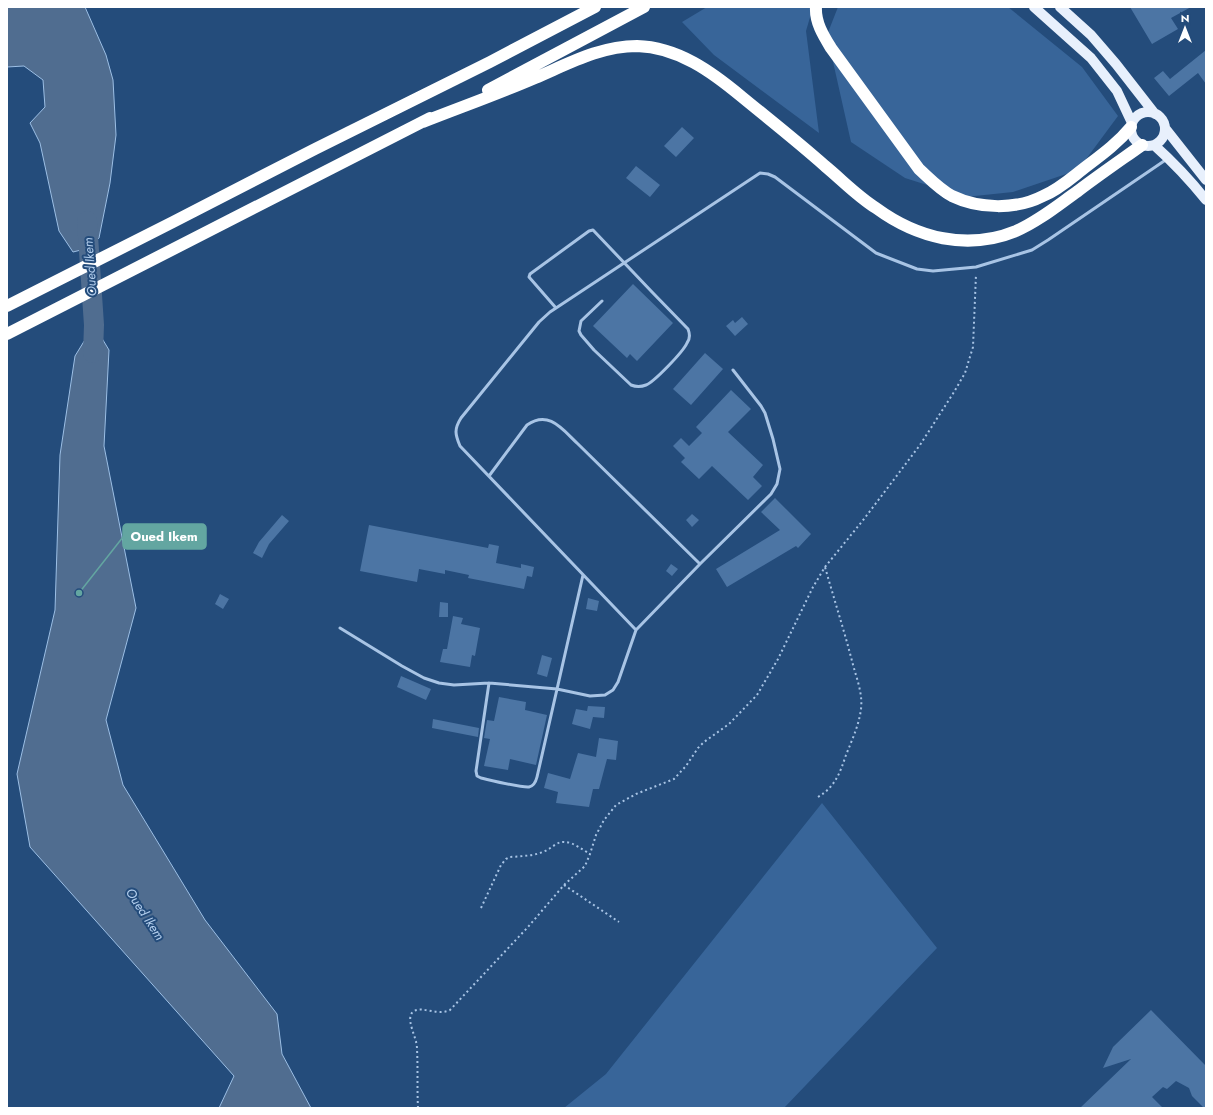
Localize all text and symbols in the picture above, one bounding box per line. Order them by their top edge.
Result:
north arrow [1165,8,1205,48]
text: N [1181,10,1189,26]
water label: Oued Ikem [78,237,102,297]
callout: Oued Ikem [123,524,206,549]
text: Oued Ikem [130,527,198,546]
water label: Oued Ikem [121,884,169,944]

